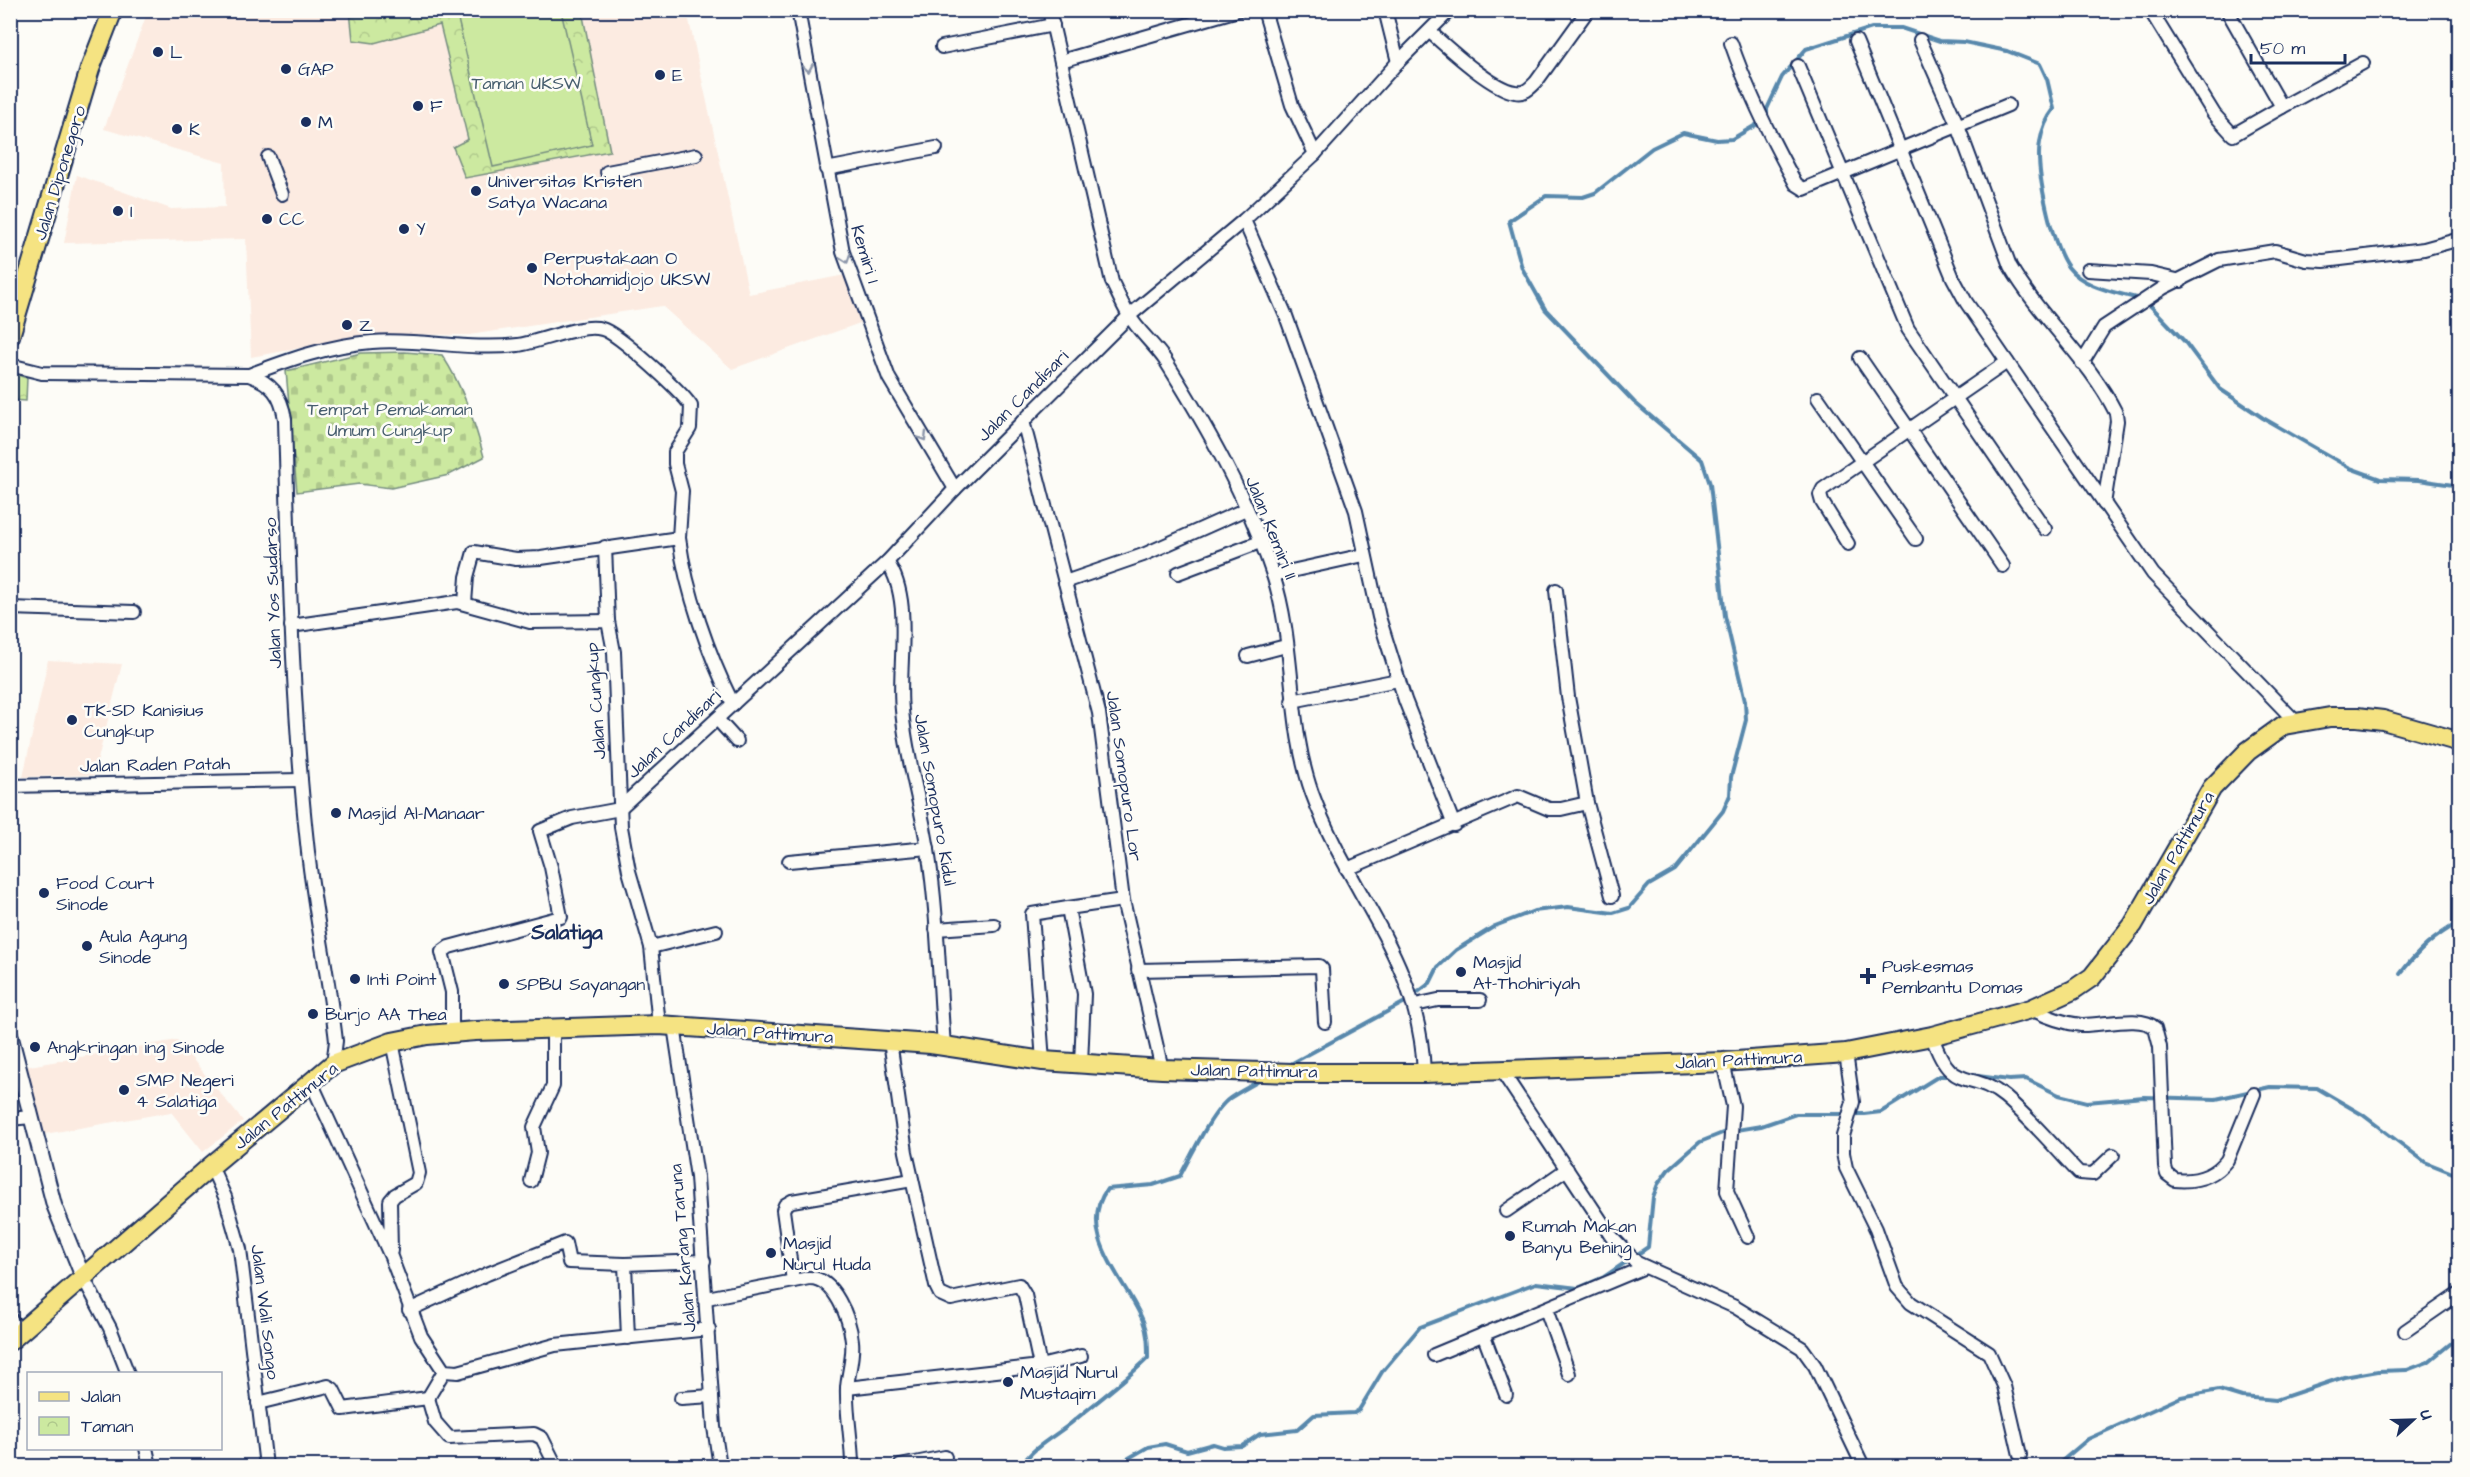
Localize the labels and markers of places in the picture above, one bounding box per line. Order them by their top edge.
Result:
place label: L [170,40,183,65]
marker: L [151,45,165,59]
place label: GAP [298,57,334,82]
marker: GAP [279,62,293,76]
place label: E [672,63,683,88]
marker: E [653,68,667,82]
place label: F [430,94,443,119]
marker: F [411,99,425,113]
place label: M [318,110,333,135]
marker: M [299,115,313,129]
place label: K [189,117,200,142]
marker: K [170,122,184,136]
place label: Universitas Kristen Satya Wacana [488,169,642,216]
marker: Universitas Kristen Satya Wacana [469,184,483,198]
place label: I [130,199,133,224]
marker: I [111,204,125,218]
place label: CC [279,207,305,232]
marker: CC [260,212,274,226]
place label: Y [416,217,426,242]
marker: Y [397,222,411,236]
place label: Perpustakaan O Notohamidjojo UKSW [544,246,710,292]
marker: Perpustakaan O Notohamidjojo UKSW [525,261,539,275]
place label: Z [359,313,373,338]
marker: Z [340,318,354,332]
place label: TK-SD Kanisius Cungkup [84,698,204,745]
marker: TK-SD Kanisius Cungkup [65,713,79,727]
place label: Masjid Al-Manaar [348,801,485,826]
marker: Masjid Al-Manaar [329,806,343,820]
place label: Food Court Sinode [56,871,155,917]
marker: Food Court Sinode [37,886,51,900]
place label: Aula Agung Sinode [99,924,187,970]
marker: Aula Agung Sinode [80,939,94,953]
place label: Masjid At-Thohiriyah [1473,950,1580,997]
place label: Puskesmas Pembantu Domas [1882,954,2023,1000]
marker: Masjid At-Thohiriyah [1454,965,1468,979]
place label: Inti Point [367,967,437,992]
marker: Puskesmas Pembantu Domas [1859,967,1877,985]
marker: Inti Point [348,972,362,986]
place label: SPBU Sayangan [516,972,645,998]
marker: SPBU Sayangan [497,977,511,991]
place label: Burjo AA Thea [325,1002,447,1027]
marker: Burjo AA Thea [306,1007,320,1021]
place label: Angkringan ing Sinode [47,1035,225,1061]
marker: Angkringan ing Sinode [28,1040,42,1054]
place label: SMP Negeri 4 Salatiga [136,1068,234,1115]
marker: SMP Negeri 4 Salatiga [117,1083,131,1097]
place label: Rumah Makan Banyu Bening [1522,1214,1637,1261]
marker: Rumah Makan Banyu Bening [1503,1229,1517,1243]
place label: Masjid Nurul Huda [783,1231,871,1277]
marker: Masjid Nurul Huda [764,1246,778,1260]
place label: Masjid Nurul Mustaqim [1020,1360,1118,1406]
marker: Masjid Nurul Mustaqim [1001,1375,1015,1389]

